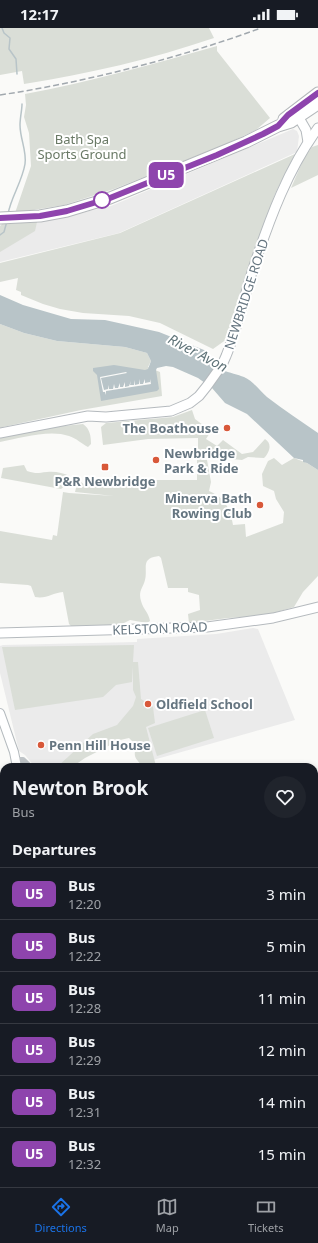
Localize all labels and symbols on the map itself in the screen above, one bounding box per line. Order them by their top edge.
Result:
park label: Bath Spa Sports Ground [37,130,127,163]
line badge: U5 [148,162,184,188]
unlabelled marker [93,191,111,209]
street label: NEWBRIDGE ROAD [220,236,272,352]
water label: River Avon [165,329,231,376]
place label: The Boathouse [122,419,219,437]
marker: The Boathouse [222,423,232,433]
place label: Newbridge Park & Ride [164,444,239,477]
marker: Newbridge Park & Ride [151,455,161,465]
marker: P&R Newbridge [100,462,110,472]
place label: P&R Newbridge [55,472,156,490]
place label: Minerva Bath Rowing Club [165,489,252,522]
marker: Minerva Bath Rowing Club [255,500,265,510]
street label: KELSTON ROAD [112,617,208,639]
place label: Oldfield School [156,695,253,713]
marker: Oldfield School [143,699,153,709]
place label: Penn Hill House [49,736,151,754]
marker: Penn Hill House [36,740,46,750]

